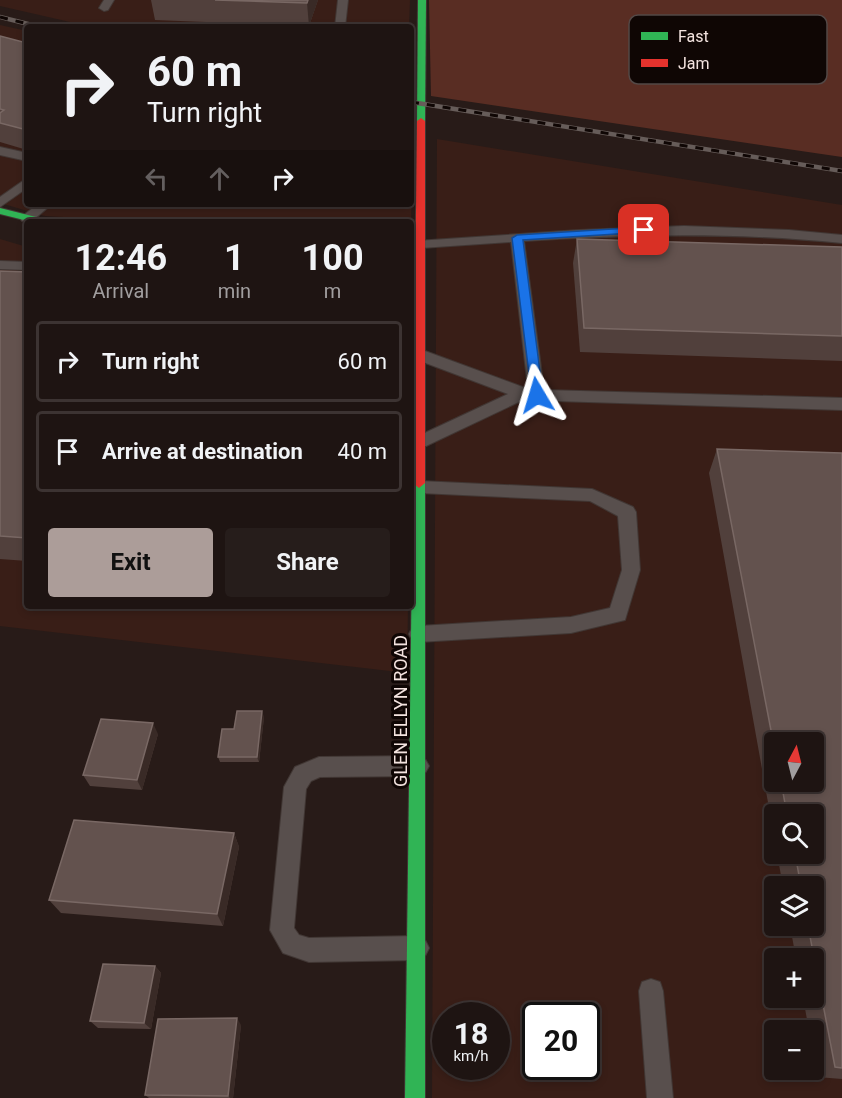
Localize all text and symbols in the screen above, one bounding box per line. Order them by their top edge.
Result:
legend [629,15,827,84]
text: Fast [678,27,709,46]
text: 60 m [147,47,242,96]
icon: right [48,48,126,126]
text: Jam [678,54,710,73]
text: Turn right [147,97,262,129]
icon: left [140,162,173,195]
icon: ahead [203,162,236,195]
icon: right [266,162,299,195]
pin [618,204,669,255]
icon: arrive [627,213,660,246]
text: 12:46 [74,237,167,279]
text: 1 [224,237,245,279]
text: 100 [302,237,364,279]
text: Arrival [92,279,149,303]
text: min [218,279,251,303]
text: m [324,279,341,303]
icon: right [51,345,84,378]
text: Turn right [102,349,199,374]
text: 60 m [338,349,387,374]
position arrow [505,363,569,427]
icon: arrive [51,435,84,468]
text: Arrive at destination [102,439,303,464]
text: 40 m [338,439,387,464]
button: Exit [48,528,213,597]
button: Share [225,528,390,597]
street label: GLEN ELLYN ROAD [390,635,411,787]
north arrow [764,732,824,792]
map controls [764,732,824,1080]
button: search [764,804,824,864]
button: layers [764,876,824,936]
button: + [764,948,824,1008]
speed limit sign: 20 [522,1002,600,1080]
text: 18 [454,1016,488,1051]
button: − [764,1020,824,1080]
text: km/h [453,1047,489,1065]

